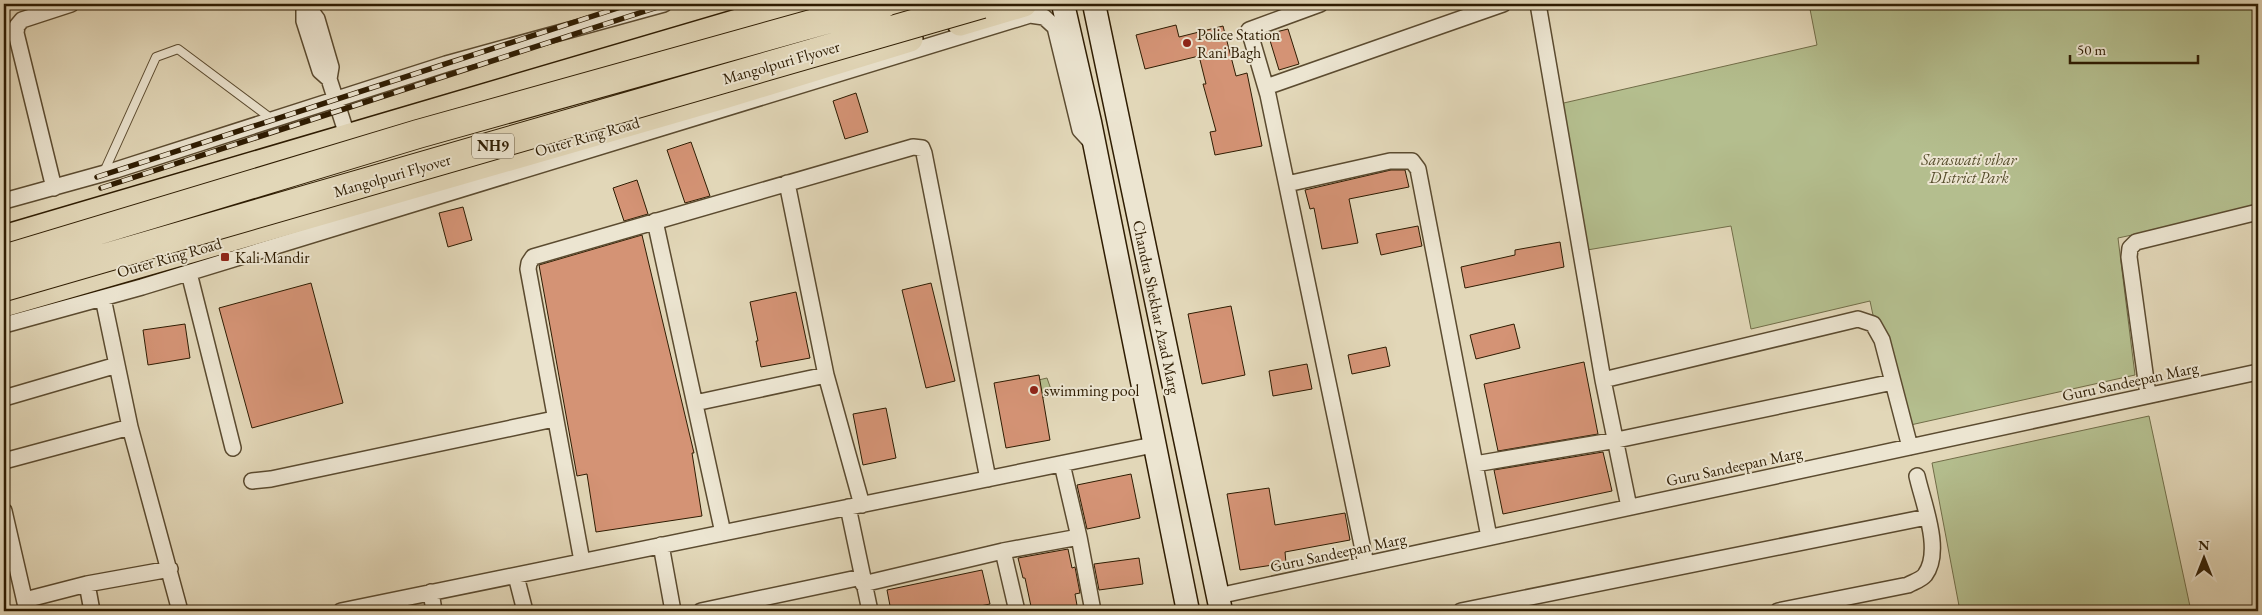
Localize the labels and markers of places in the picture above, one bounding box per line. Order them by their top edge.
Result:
place label: Police Station Rani Bagh [1197,24,1281,63]
marker: Police Station Rani Bagh [1181,37,1193,49]
place label: Kali Mandir [235,247,310,268]
marker: Kali Mandir [219,251,231,263]
place label: swimming pool [1044,380,1139,401]
marker: swimming pool [1028,384,1040,396]

